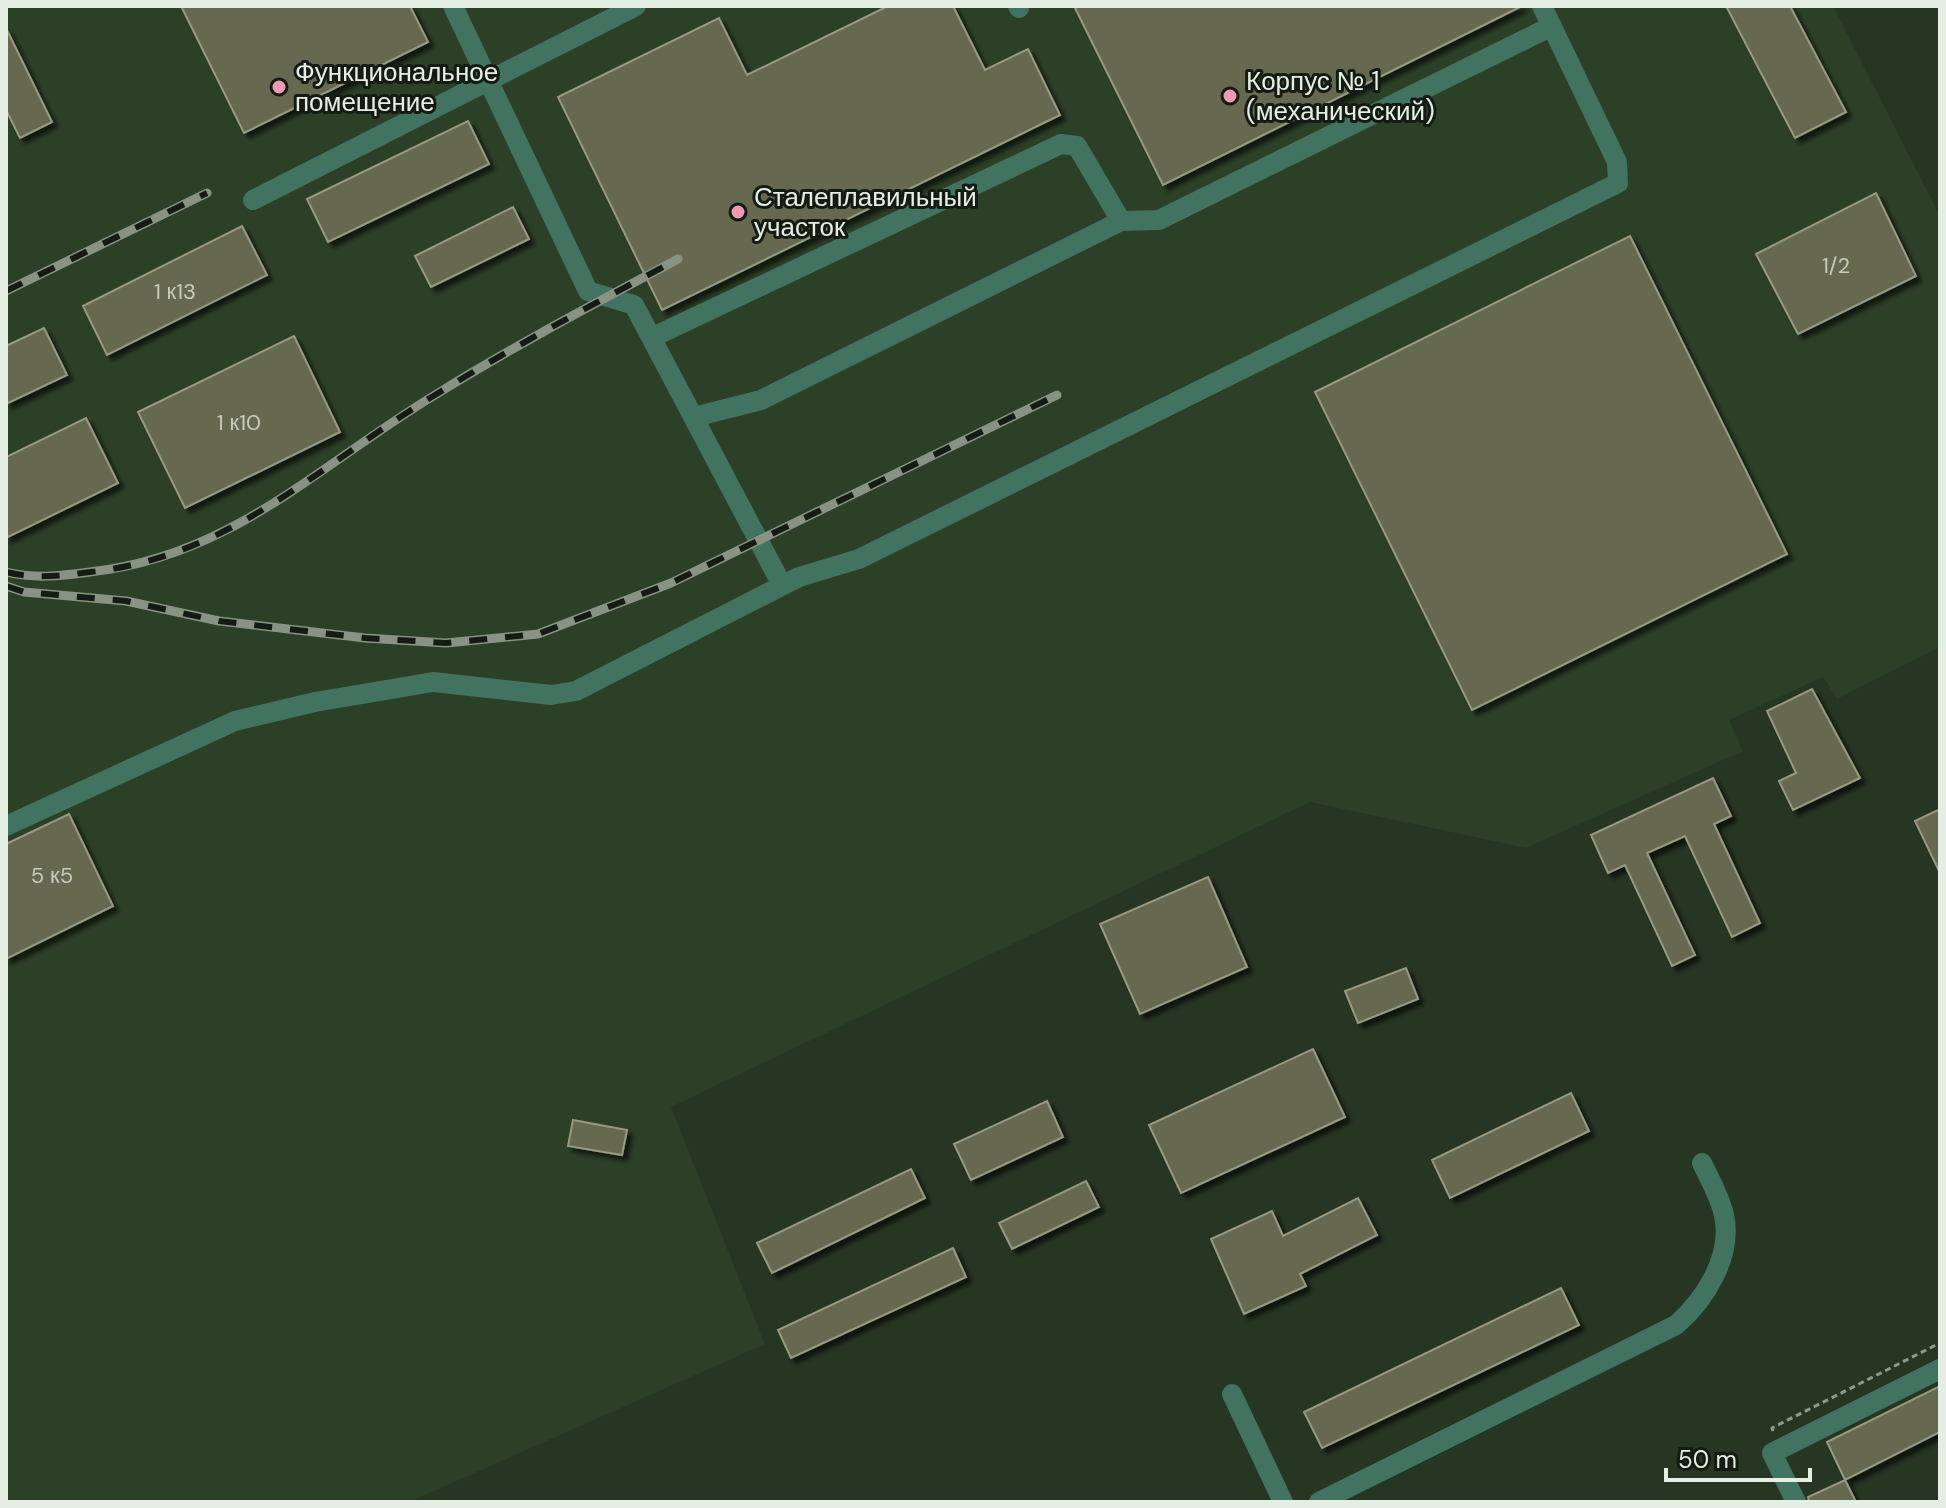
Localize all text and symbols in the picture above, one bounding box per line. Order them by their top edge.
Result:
place label: Функциональное помещение [295,55,498,119]
place label: Корпус № 1 (механический) [1246,64,1435,128]
marker: Функциональное помещение [270,78,288,96]
marker: Корпус № 1 (механический) [1221,87,1239,105]
place label: Сталеплавильный участок [754,180,977,244]
marker: Сталеплавильный участок [729,203,747,221]
house number: 1/2 [1822,251,1850,280]
house number: 1 к13 [154,277,196,306]
house number: 1 к10 [217,408,261,437]
house number: 5 к5 [31,861,73,890]
scale bar [1666,1432,1810,1482]
text: 50 m [1678,1444,1737,1475]

